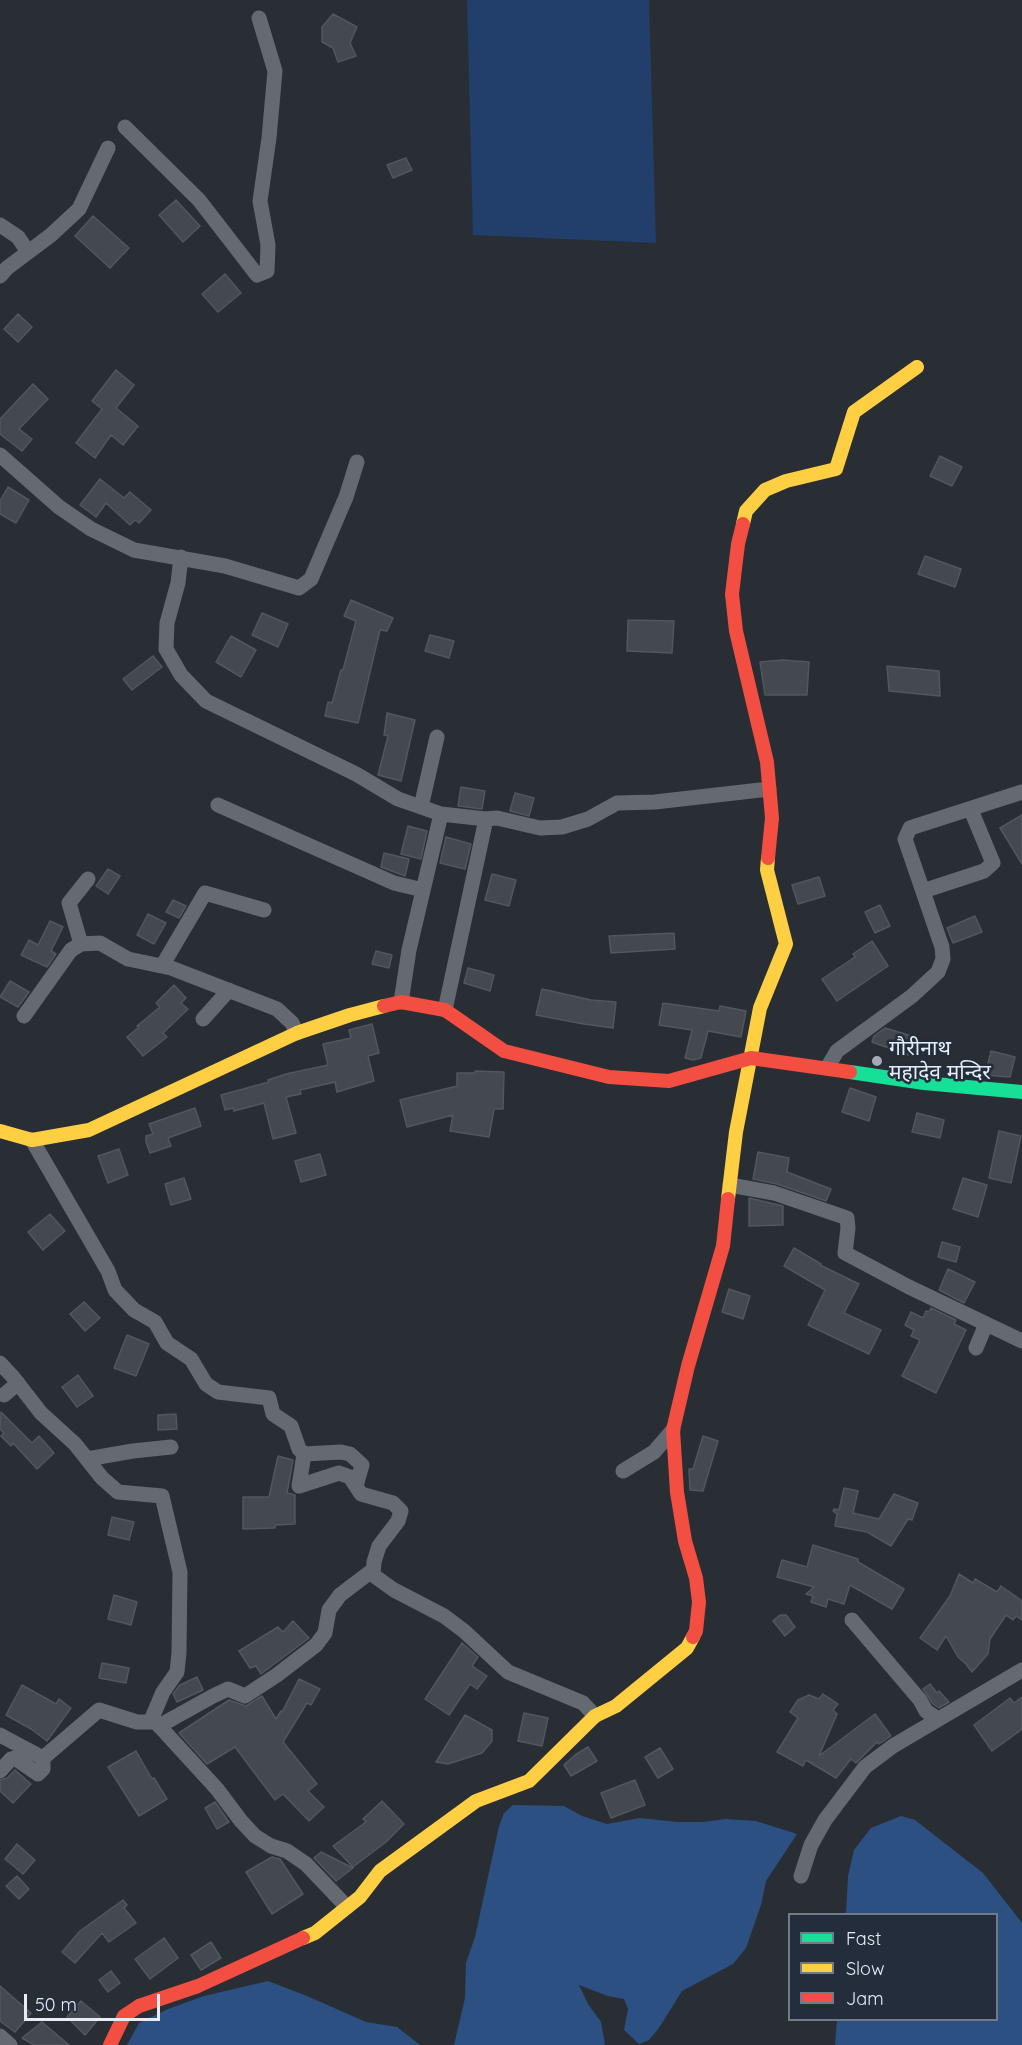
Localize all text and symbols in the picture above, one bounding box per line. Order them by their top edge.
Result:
place label: गौरीनाथ महादेव मन्दिर [889,1036,991,1086]
marker: गौरीनाथ महादेव मन्दिर [870,1054,884,1068]
legend [788,1913,998,2021]
text: Fast [846,1927,881,1950]
text: Slow [846,1957,884,1980]
scale bar [27,1982,164,2020]
text: Jam [846,1987,884,2010]
text: 50 m [35,1993,77,2016]

